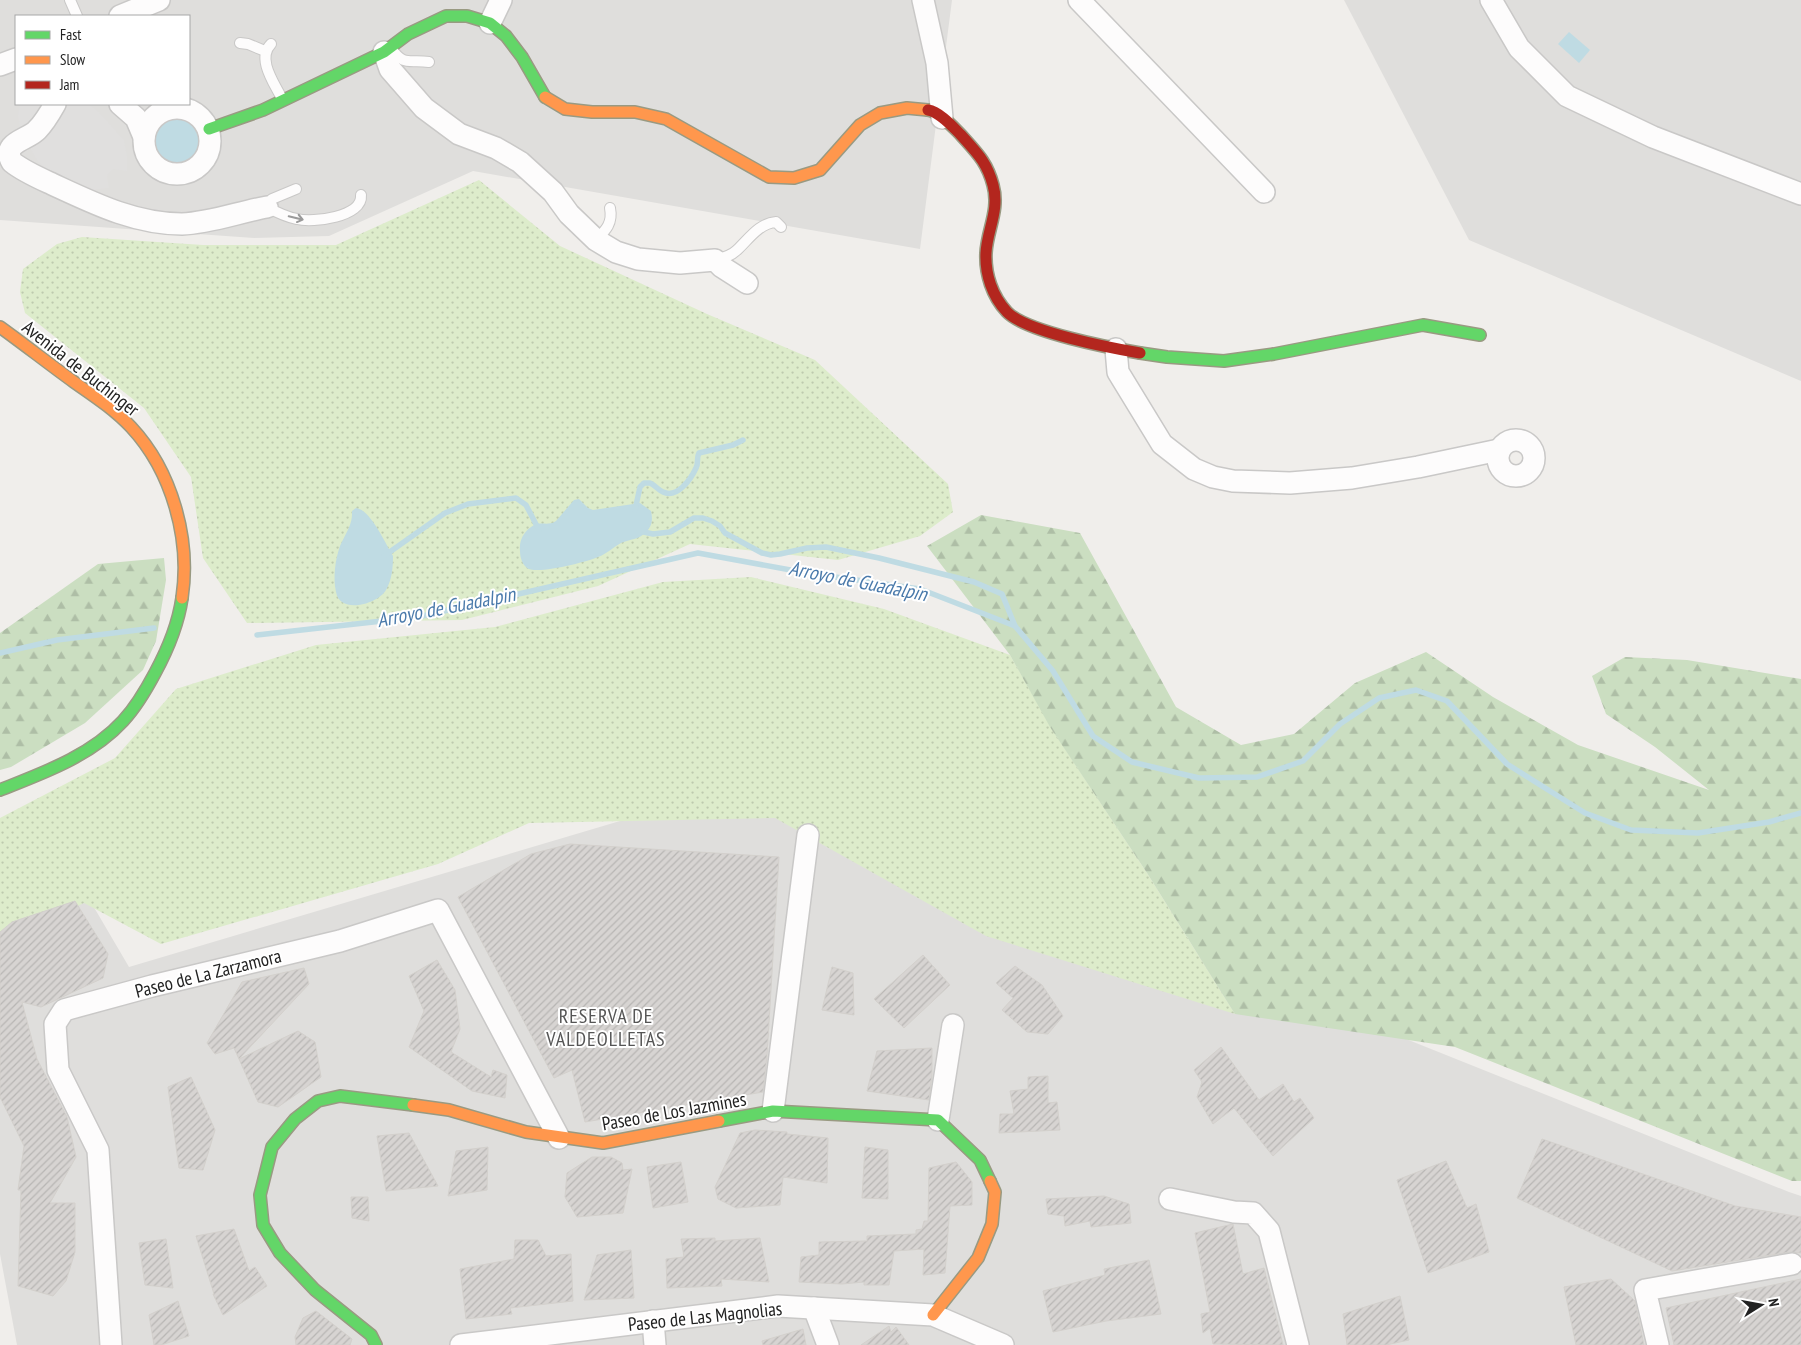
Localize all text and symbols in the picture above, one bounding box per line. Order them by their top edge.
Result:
legend [15,15,190,105]
text: Fast [60,25,81,44]
text: Slow [60,50,85,69]
text: Jam [59,75,79,94]
one-way arrow [288,214,304,223]
street label: Avenida de Buchinger [18,315,145,422]
water label: Arroyo de Guadalpin [787,555,930,607]
water label: Arroyo de Guadalpin [375,581,518,633]
street label: Paseo de La Zarzamora [132,943,284,1003]
district label: RESERVA DE VALDEOLLETAS [545,1003,666,1052]
street label: Paseo de Los Jazmines [600,1087,748,1135]
north arrow [1736,1280,1786,1330]
street label: Paseo de Las Magnolias [627,1296,783,1336]
text: N [1764,1297,1783,1308]

